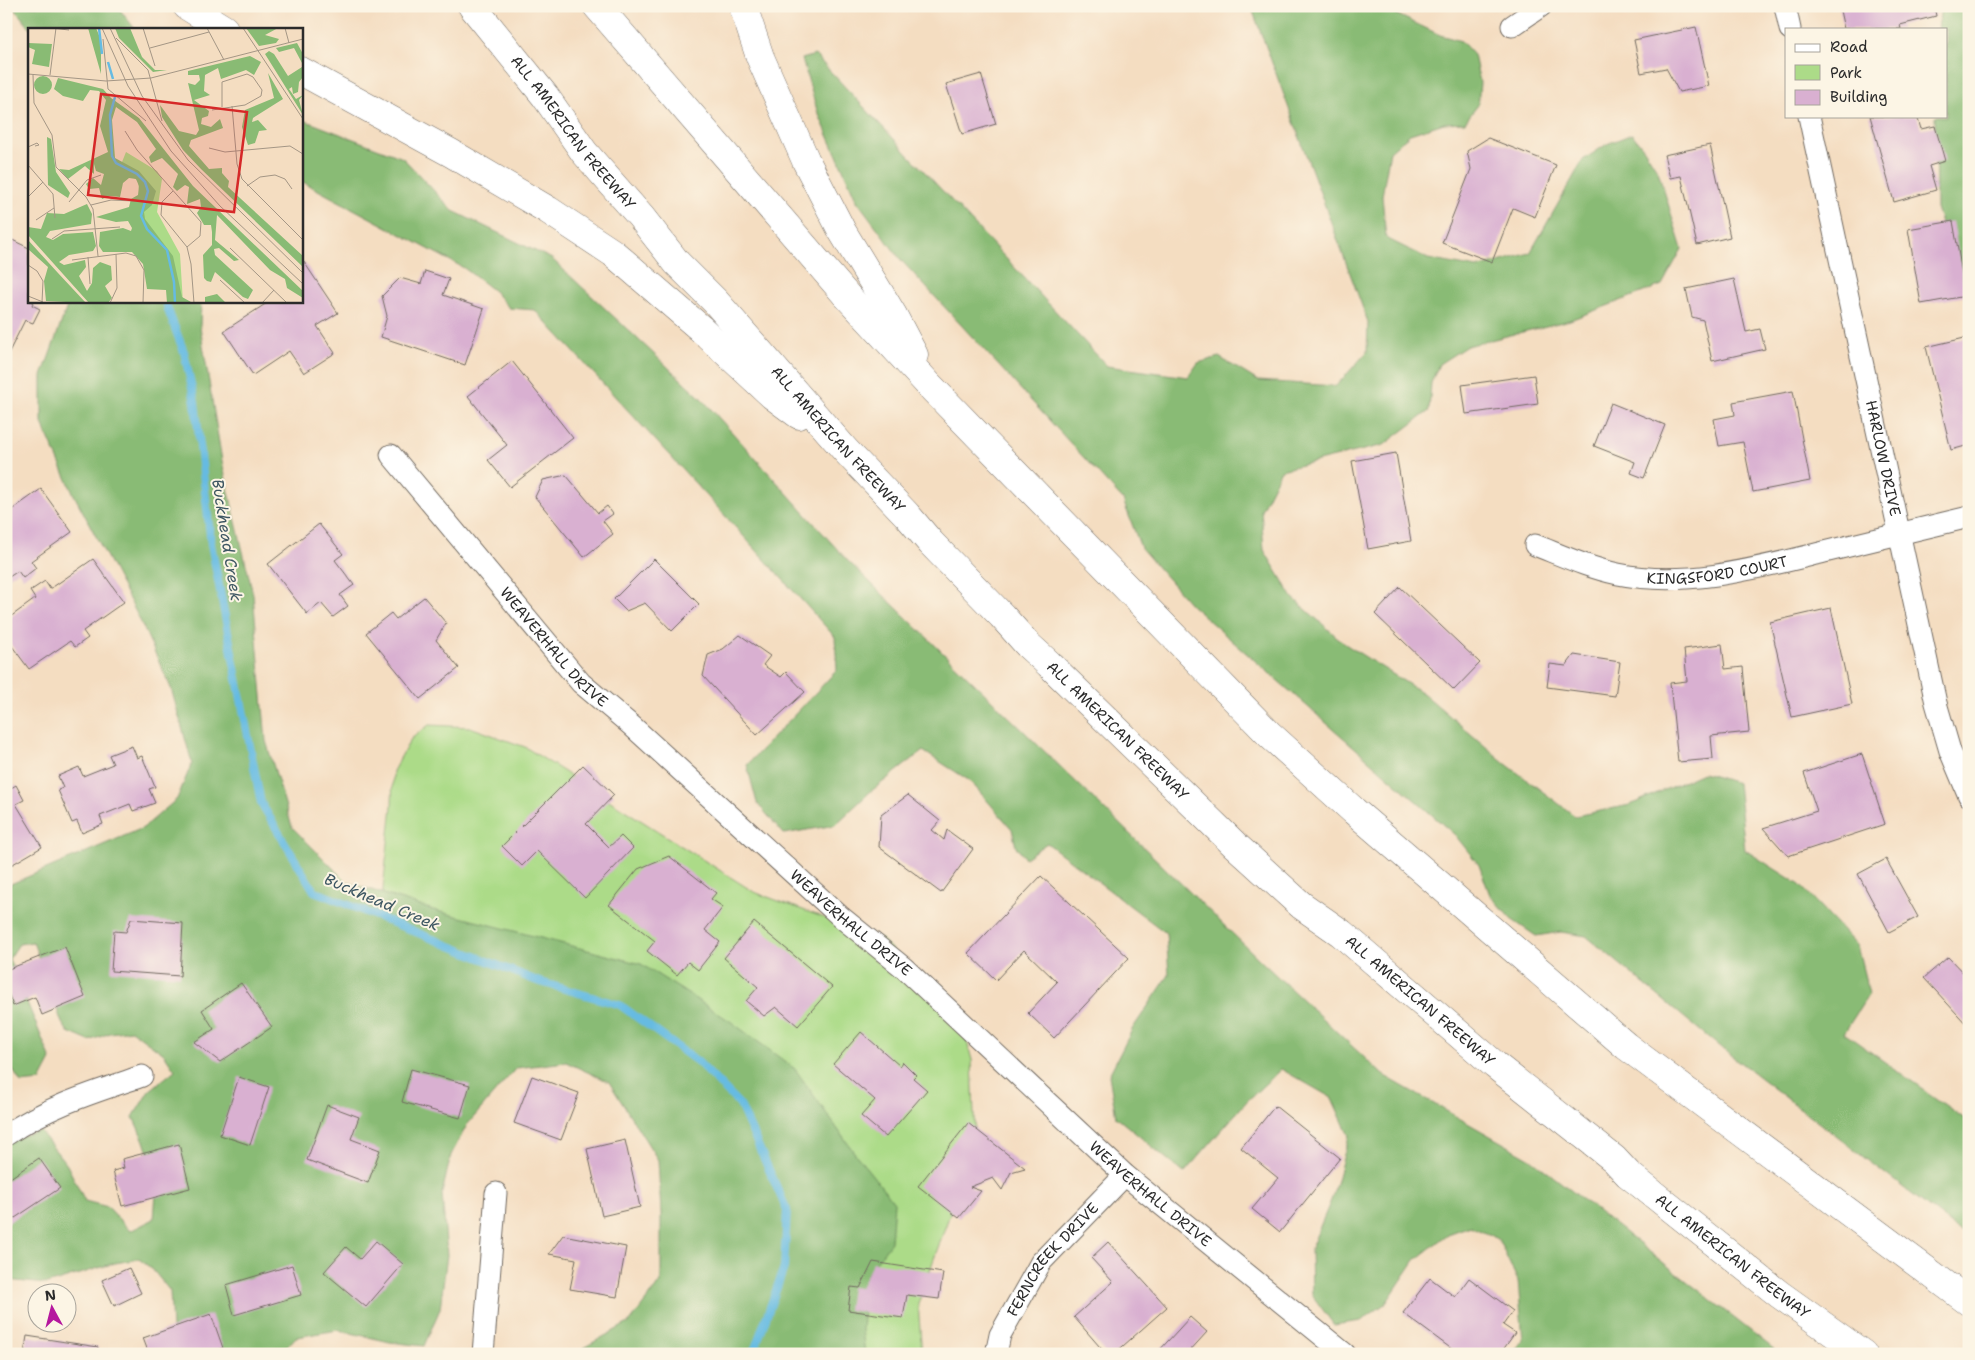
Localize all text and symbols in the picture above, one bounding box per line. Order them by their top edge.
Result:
inset map [28,28,302,302]
legend [1785,28,1948,118]
text: Road [1830,37,1868,57]
street label: ALL AMERICAN FREEWAY [506,51,640,214]
text: Park [1830,63,1862,83]
text: Building [1830,87,1887,107]
street label: ALL AMERICAN FREEWAY [767,362,910,517]
street label: HARLOW DRIVE [1861,398,1905,518]
water label: Buckhead Creek [207,477,247,603]
street label: KINGSFORD COURT [1646,551,1790,589]
street label: WEAVERHALL DRIVE [495,583,612,711]
street label: ALL AMERICAN FREEWAY [1042,657,1193,805]
street label: WEAVERHALL DRIVE [786,865,916,980]
water label: Buckhead Creek [321,868,443,936]
street label: ALL AMERICAN FREEWAY [1341,931,1499,1071]
street label: WEAVERHALL DRIVE [1085,1137,1216,1251]
street label: ALL AMERICAN FREEWAY [1651,1190,1814,1323]
street label: FERNCREEK DRIVE [1002,1198,1103,1320]
north arrow [28,1282,78,1332]
text: N [44,1285,57,1305]

